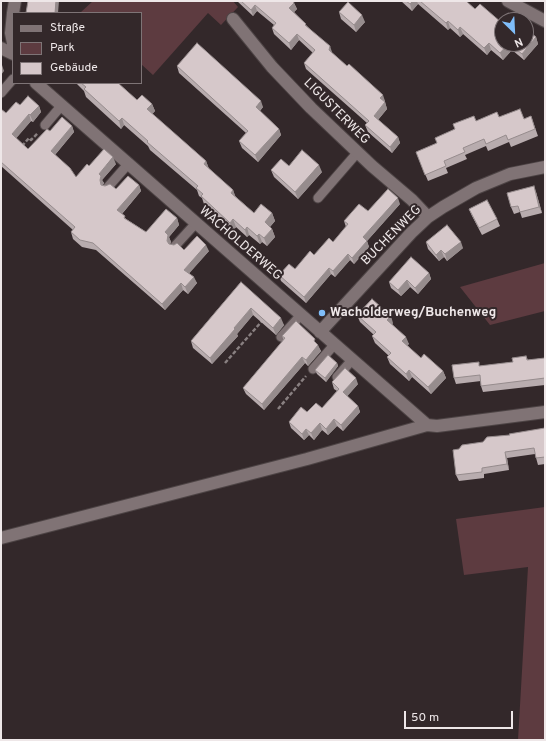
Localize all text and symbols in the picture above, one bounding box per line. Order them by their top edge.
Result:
legend [12,12,142,84]
north arrow [494,12,534,52]
text: Straße [50,20,85,36]
text: N [512,34,525,50]
text: Park [50,40,75,56]
text: Gebäude [50,60,98,76]
street label: LIGUSTERWEG [300,76,372,148]
street label: BUCHENWEG [359,203,425,269]
street label: WACHOLDERWEG [195,204,285,284]
place label: Wacholderweg/Buchenweg [330,305,496,321]
marker: Wacholderweg/Buchenweg [317,308,327,318]
scale bar [406,703,515,729]
text: 50 m [411,710,439,726]

